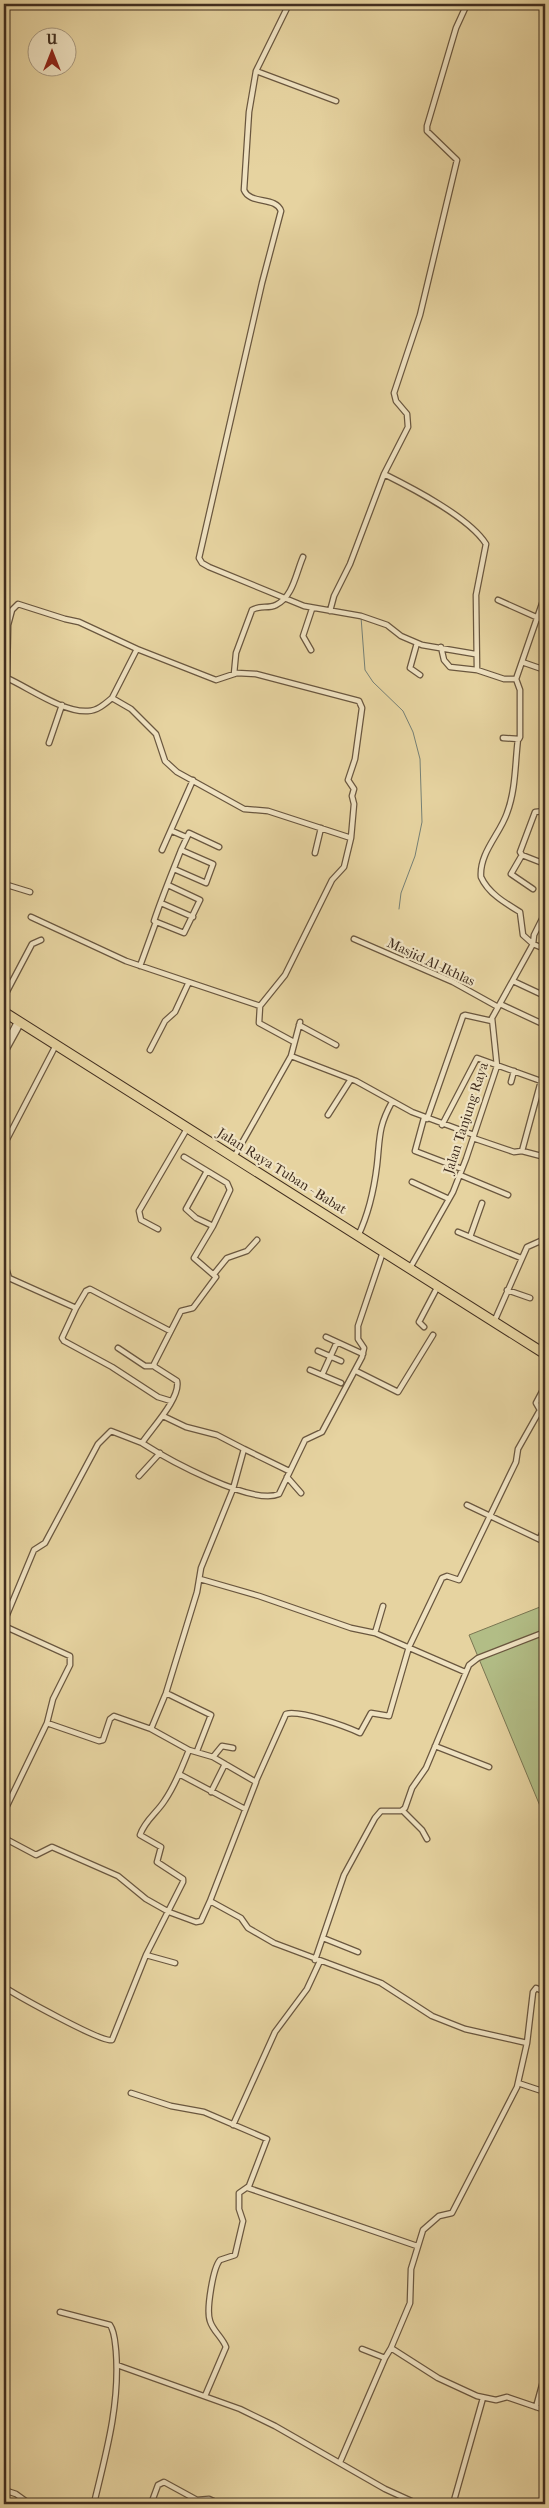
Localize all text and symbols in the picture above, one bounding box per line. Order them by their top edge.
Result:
north arrow [28,28,78,78]
text: U [46,31,58,48]
street label: Masjid Al-Ikhlas [384,934,478,990]
street label: Jalan Tanjung Raya [440,1060,492,1177]
street label: Jalan Raya Tuban - Babat [213,1124,350,1218]

